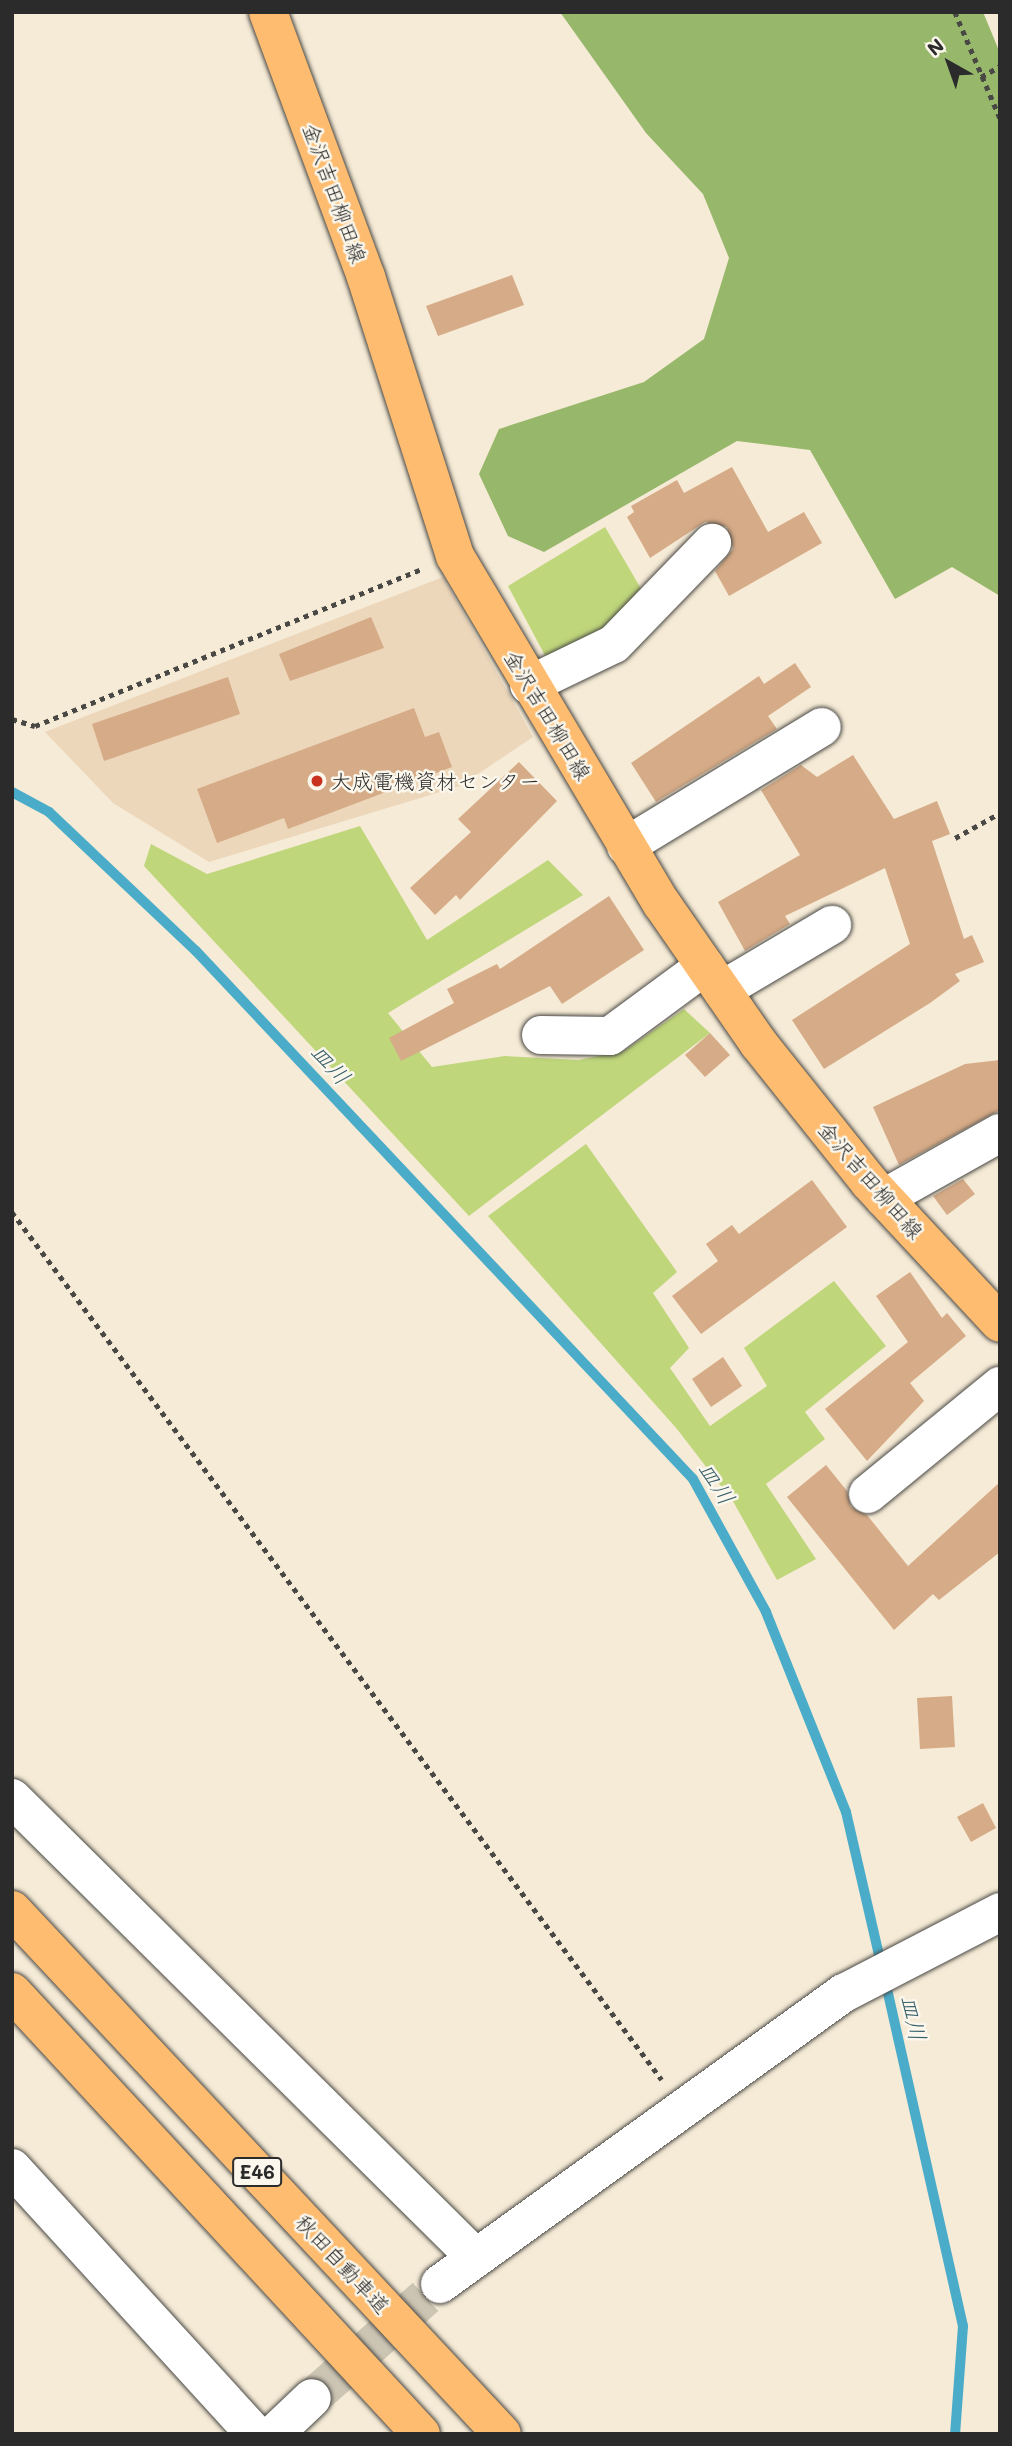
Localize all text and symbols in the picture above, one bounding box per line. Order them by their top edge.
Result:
north arrow [914,28,984,98]
text: N [922,32,949,61]
street label: 金沢吉田柳田線 [298,120,372,266]
street label: 金沢吉田柳田線 [499,646,597,784]
place label: 大成電機資材センター [331,768,541,794]
marker: 大成電機資材センター [309,773,325,789]
water label: 皿川 [305,1038,357,1090]
street label: 金沢吉田柳田線 [813,1116,929,1244]
water label: 皿川 [693,1456,741,1510]
water label: 皿川 [895,1992,933,2044]
road number: E46 [231,2156,283,2188]
street label: 秋田自動車道 [291,2209,395,2319]

